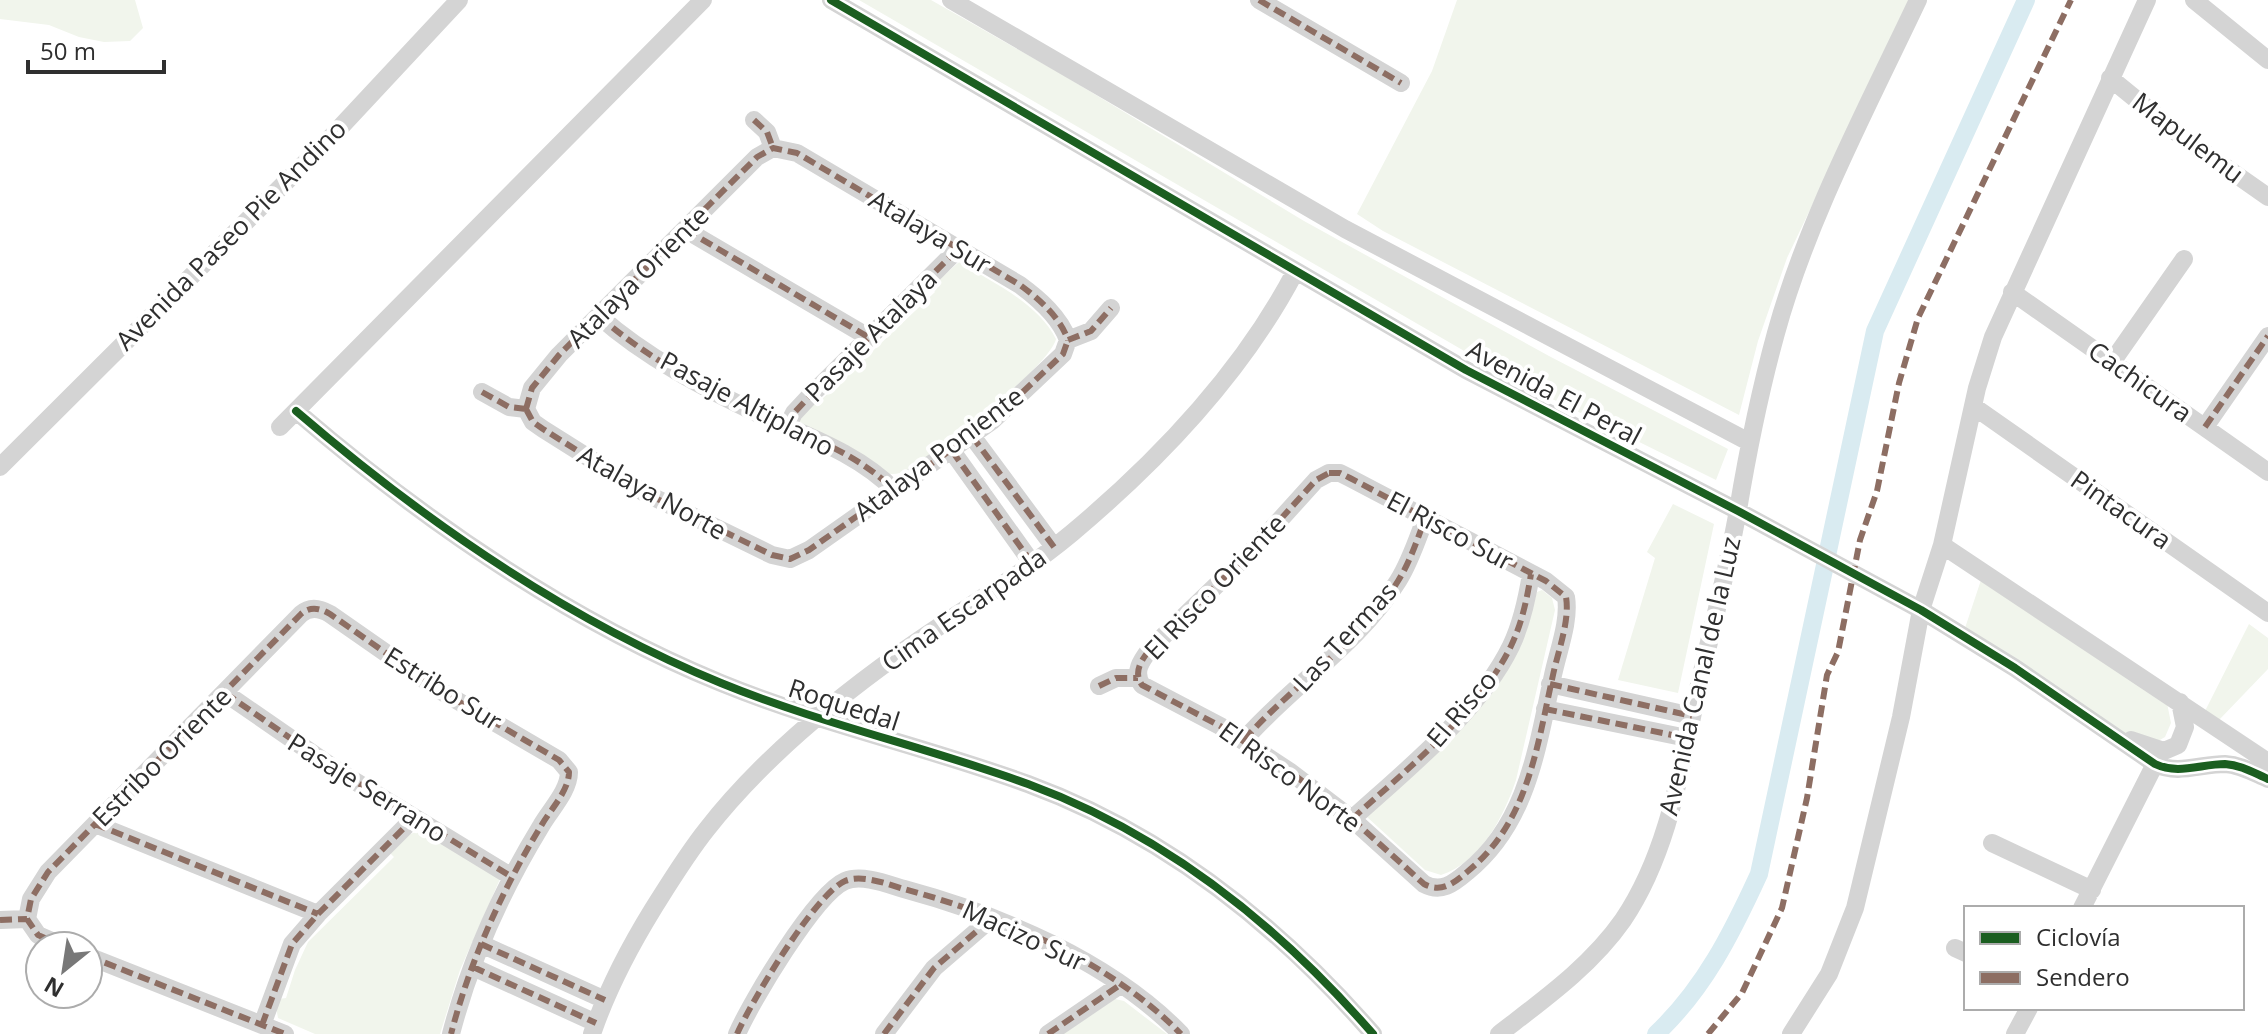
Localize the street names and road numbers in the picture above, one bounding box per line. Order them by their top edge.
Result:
street label: Mapulemu [2126,83,2252,191]
street label: Avenida Paseo Pie Andino [107,111,354,358]
street label: Atalaya Sur [863,181,998,282]
street label: Atalaya Oriente [558,197,716,355]
street label: Pasaje Atalaya [796,261,944,409]
street label: Avenida El Peral [1461,331,1648,453]
street label: Cachicura [2081,332,2200,430]
street label: Pasaje Altiplano [654,342,841,464]
street label: Atalaya Poniente [846,378,1031,529]
street label: Atalaya Norte [572,436,733,548]
street label: Pintacura [2064,461,2179,557]
street label: El Risco Sur [1381,482,1520,579]
street label: El Risco Oriente [1136,506,1293,667]
street label: Avenida Canal de la Luz [1649,533,1749,819]
street label: Cima Escarpada [874,539,1053,679]
street label: Las Termas [1284,574,1404,699]
street label: Estribo Sur [378,638,510,739]
street label: El Risco [1418,662,1505,754]
street label: Roquedal [784,669,905,739]
street label: Estribo Oriente [84,679,239,834]
street label: El Risco Norte [1212,712,1369,840]
street label: Pasaje Serrano [281,724,454,850]
street label: Macizo Sur [957,891,1092,980]

